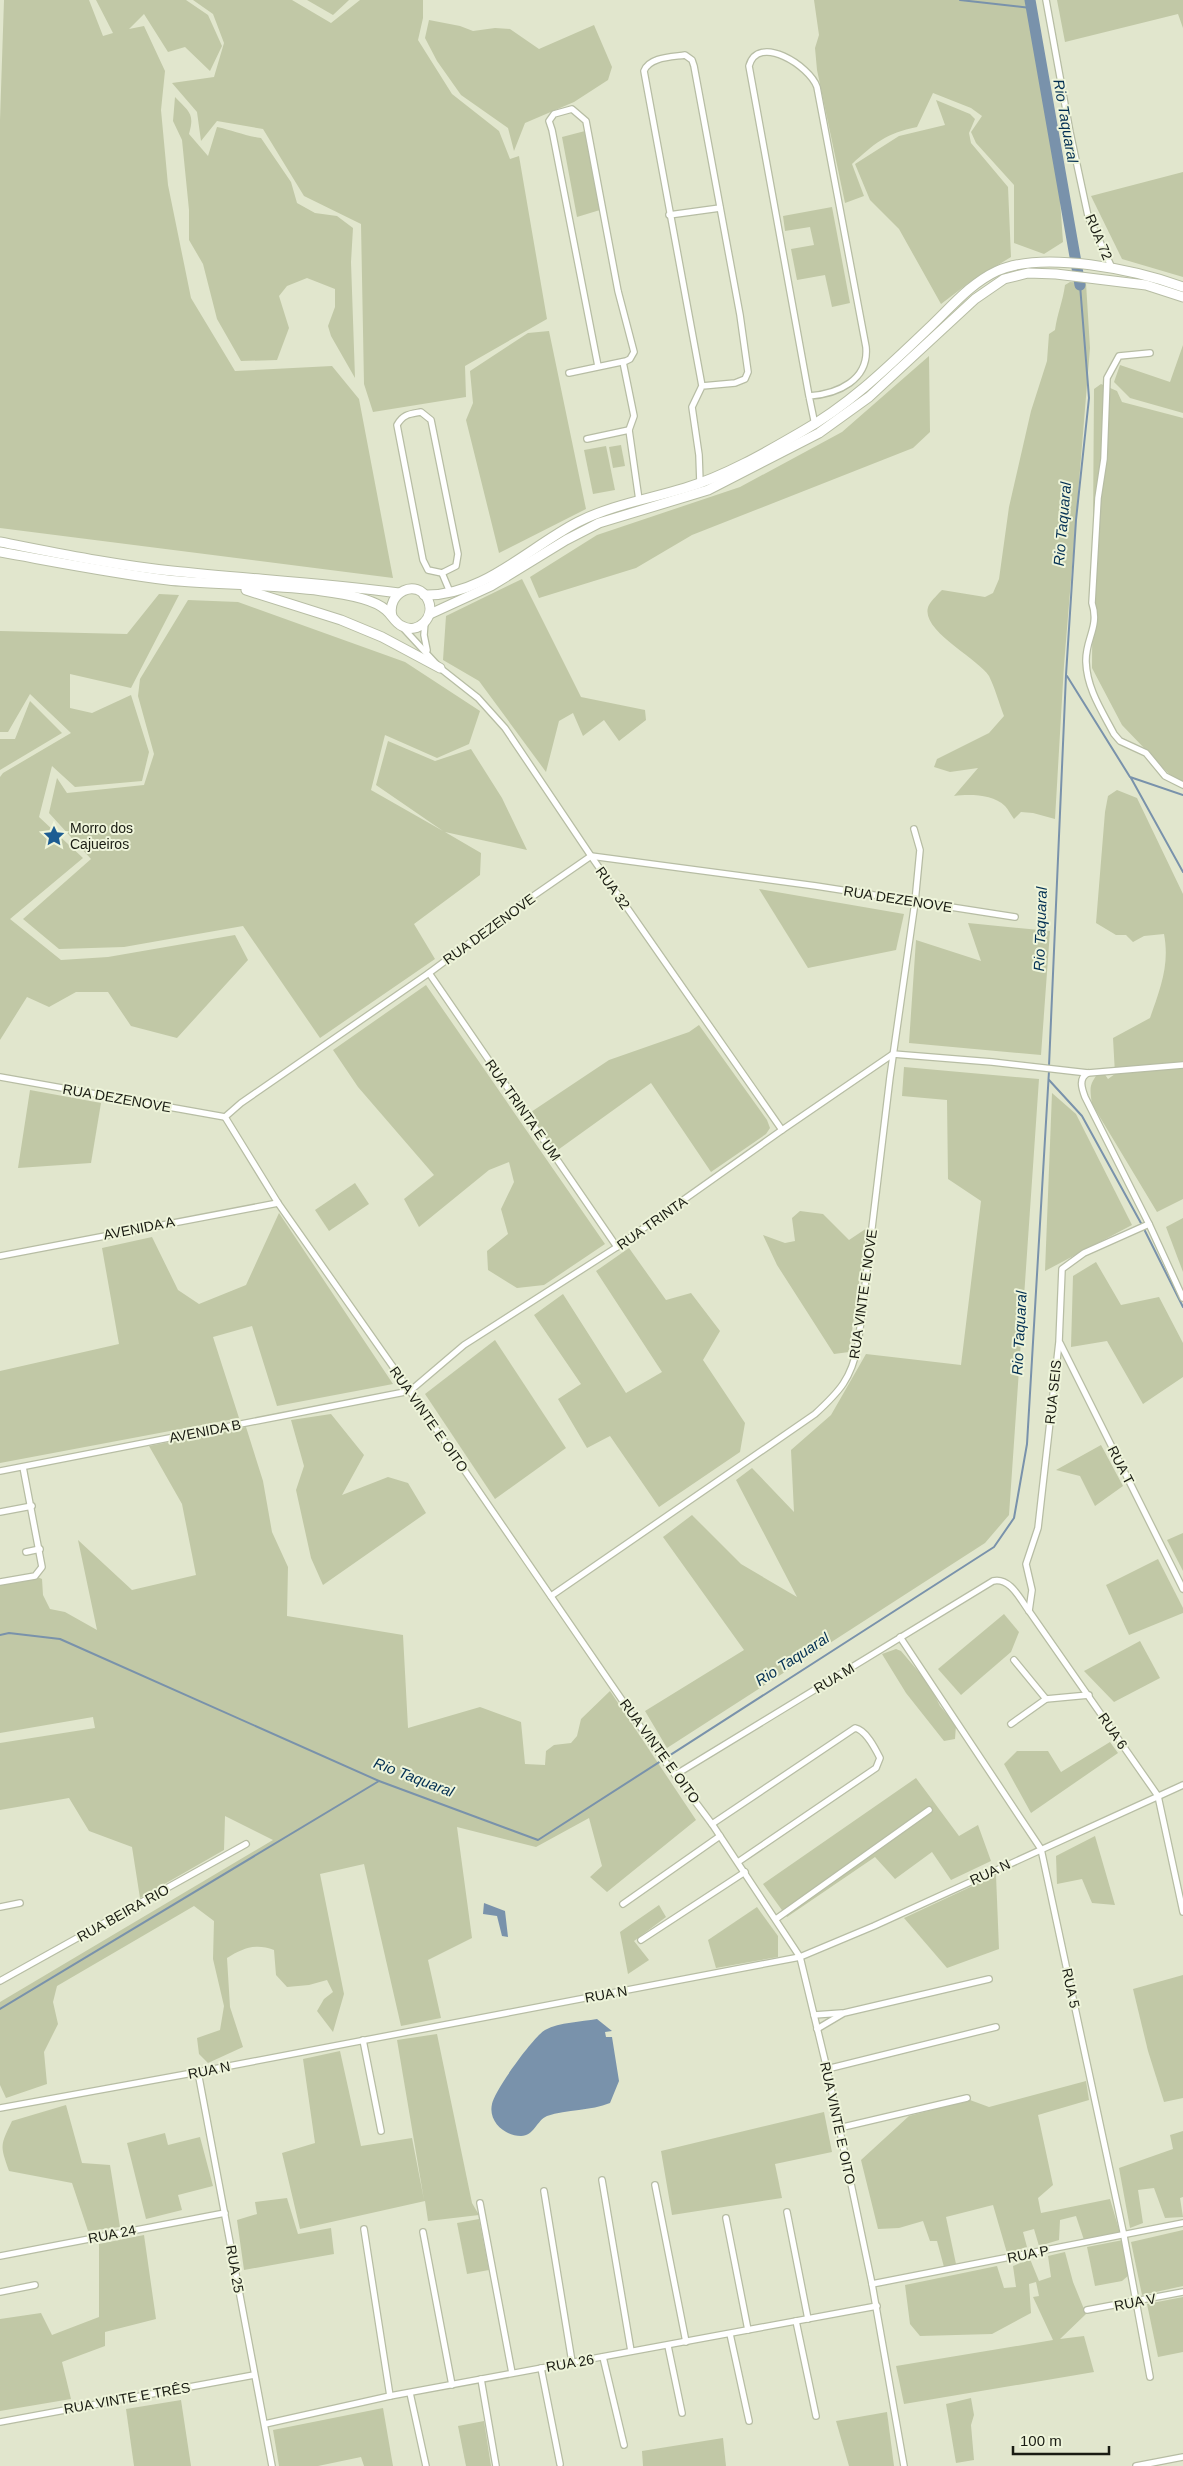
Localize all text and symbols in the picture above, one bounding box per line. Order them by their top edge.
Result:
water label: Rio Taquaral [1050,78,1082,165]
street label: RUA 72 [1082,212,1116,263]
water label: Rio Taquaral [1050,481,1074,567]
place label: Morro dos Cajueiros [70,820,133,852]
place icon: Morro dos Cajueiros [41,823,67,849]
street label: RUA 32 [593,864,634,913]
street label: RUA DEZENOVE [843,883,953,915]
water label: Rio Taquaral [1030,886,1050,972]
street label: RUA DEZENOVE [440,890,538,968]
street label: RUA TRINTA E UM [482,1056,564,1164]
street label: RUA DEZENOVE [62,1081,172,1115]
street label: RUA TRINTA [614,1193,691,1253]
street label: AVENIDA A [102,1213,177,1243]
street label: RUA VINTE E NOVE [846,1228,880,1360]
water label: Rio Taquaral [1008,1290,1030,1376]
street label: RUA SEIS [1042,1359,1064,1425]
street label: RUA VINTE E OITO [387,1363,471,1475]
street label: AVENIDA B [168,1416,242,1446]
street label: RUA T [1105,1443,1138,1487]
water label: Rio Taquaral [752,1628,833,1689]
street label: RUA M [811,1660,857,1696]
street label: RUA VINTE E OITO [617,1696,703,1806]
street label: RUA 6 [1095,1710,1131,1752]
water label: Rio Taquaral [372,1754,457,1800]
street label: RUA N [967,1856,1013,1888]
street label: RUA BEIRA RIO [74,1881,172,1945]
street label: RUA 5 [1059,1967,1083,2010]
street label: RUA N [584,1982,628,2006]
street label: RUA N [186,2058,232,2082]
street label: RUA VINTE E OITO [817,2060,859,2186]
street label: RUA 24 [87,2222,137,2246]
street label: RUA P [1006,2242,1050,2266]
street label: RUA 25 [223,2244,247,2294]
street label: RUA V [1113,2290,1158,2314]
street label: RUA 26 [545,2351,595,2375]
street label: RUA VINTE E TRÊS [63,2379,191,2417]
scale bar [1013,2424,1109,2456]
text: 100 m [1020,2432,1062,2449]

